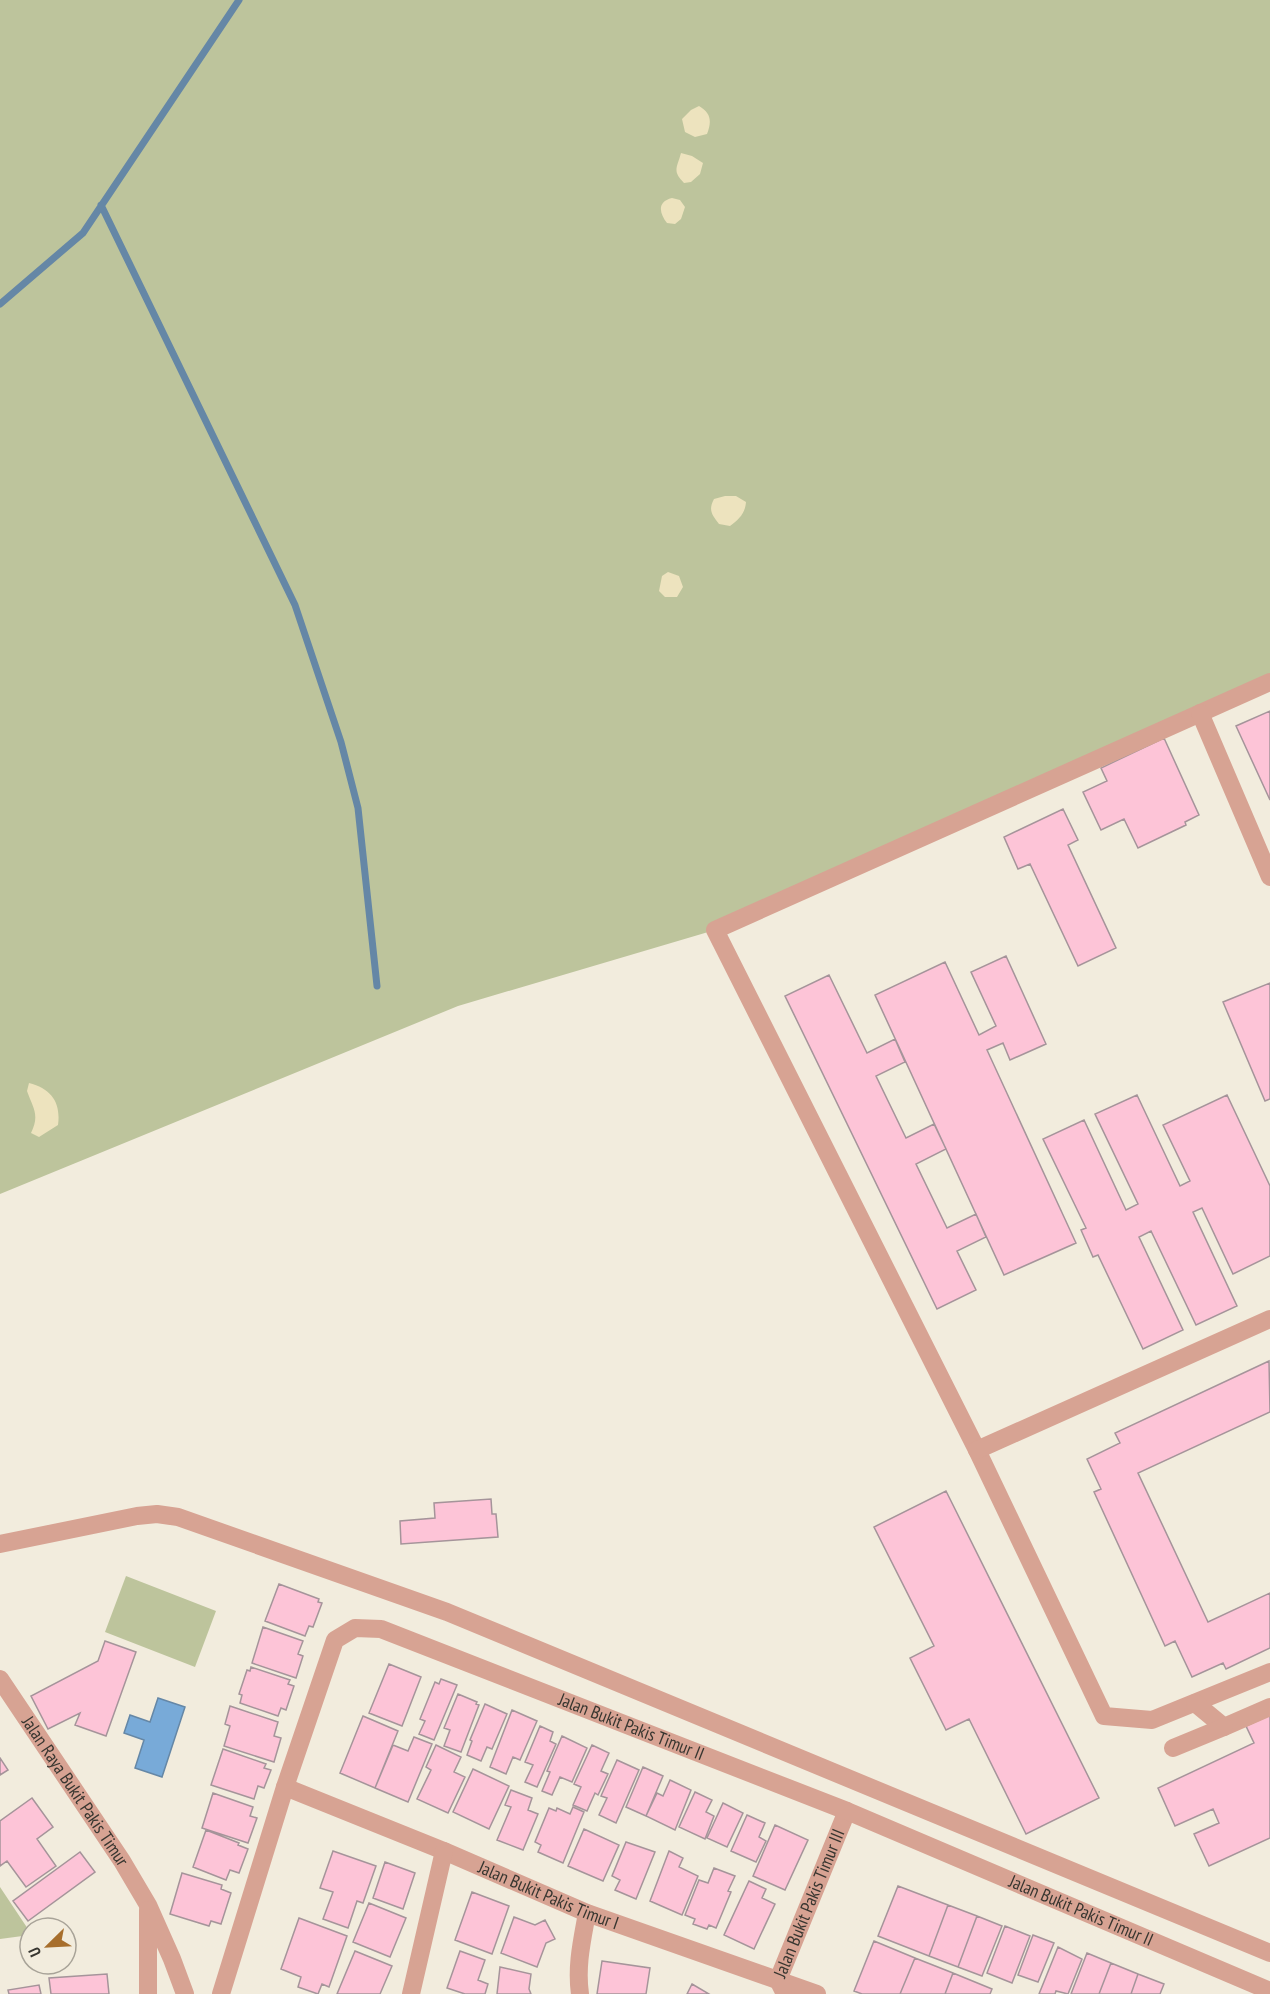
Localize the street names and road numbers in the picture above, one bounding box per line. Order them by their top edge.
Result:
street label: Jalan Bukit Pakis Timur II [554,1687,708,1765]
street label: Jalan Raya Bukit Pakis Timur [16,1711,134,1870]
street label: Jalan Bukit Pakis Timur III [768,1825,849,1982]
street label: Jalan Bukit Pakis Timur I [474,1855,622,1934]
street label: Jalan Bukit Pakis Timur II [1005,1869,1157,1951]

